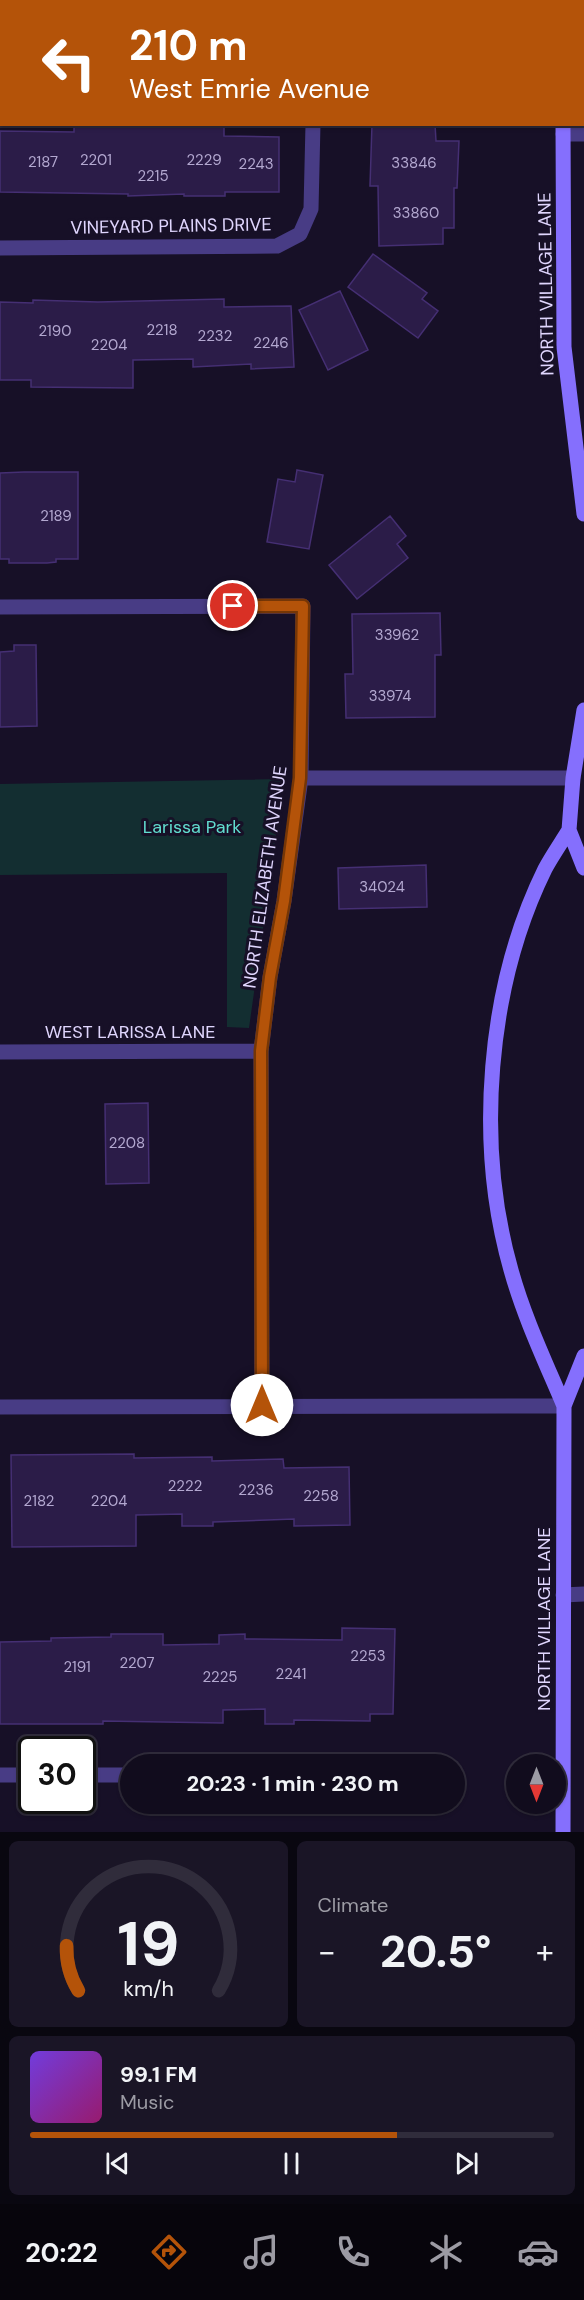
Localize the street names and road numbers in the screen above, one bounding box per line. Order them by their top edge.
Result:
street label: NORTH VILLAGE LANE [532,192,560,376]
street label: VINEYARD PLAINS DRIVE [70,212,272,240]
street label: NORTH ELIZABETH AVENUE [237,764,293,990]
street label: WEST LARISSA LANE [45,1020,215,1044]
street label: NORTH VILLAGE LANE [532,1527,556,1711]

